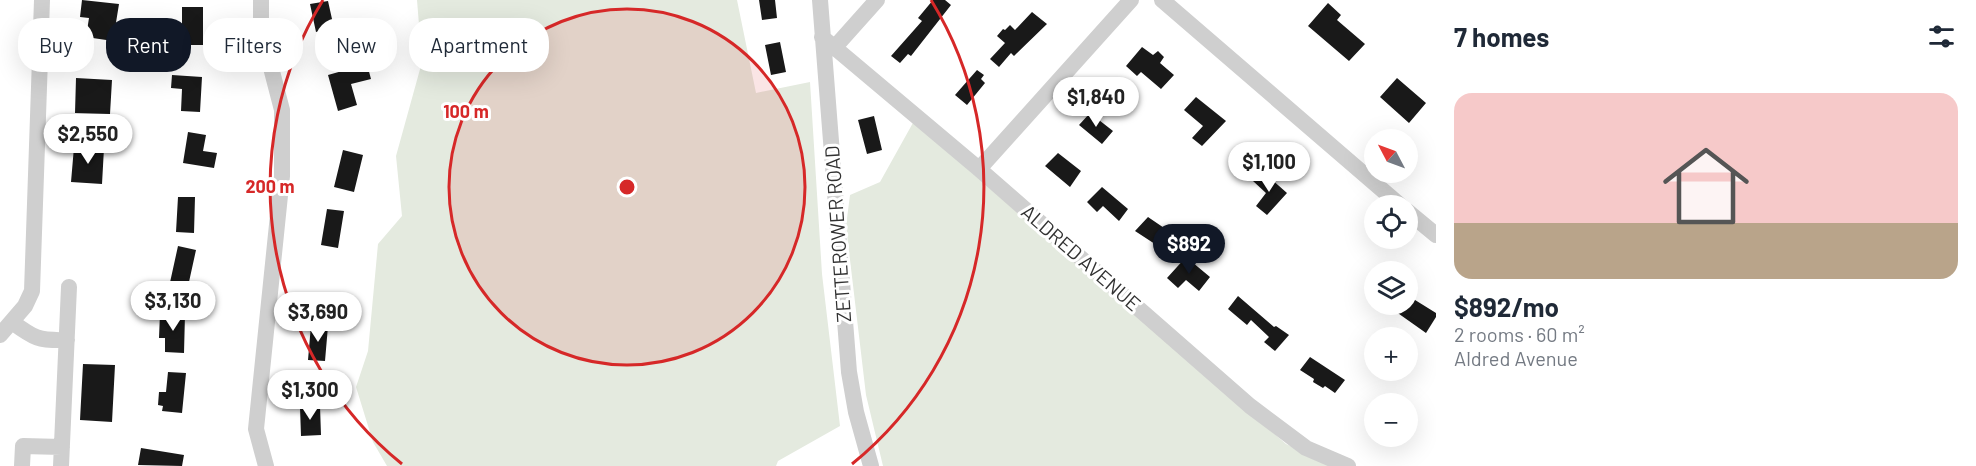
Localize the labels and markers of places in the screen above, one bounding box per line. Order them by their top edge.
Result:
pin: $1,840 [1047,77,1145,128]
pin: $2,550 [39,114,137,165]
pin: $1,100 [1220,142,1318,193]
centre of rings [617,177,637,197]
pin: $892 [1153,224,1225,275]
pin: $3,130 [124,281,222,332]
pin: $3,690 [269,292,367,343]
pin: $1,300 [261,370,359,421]

